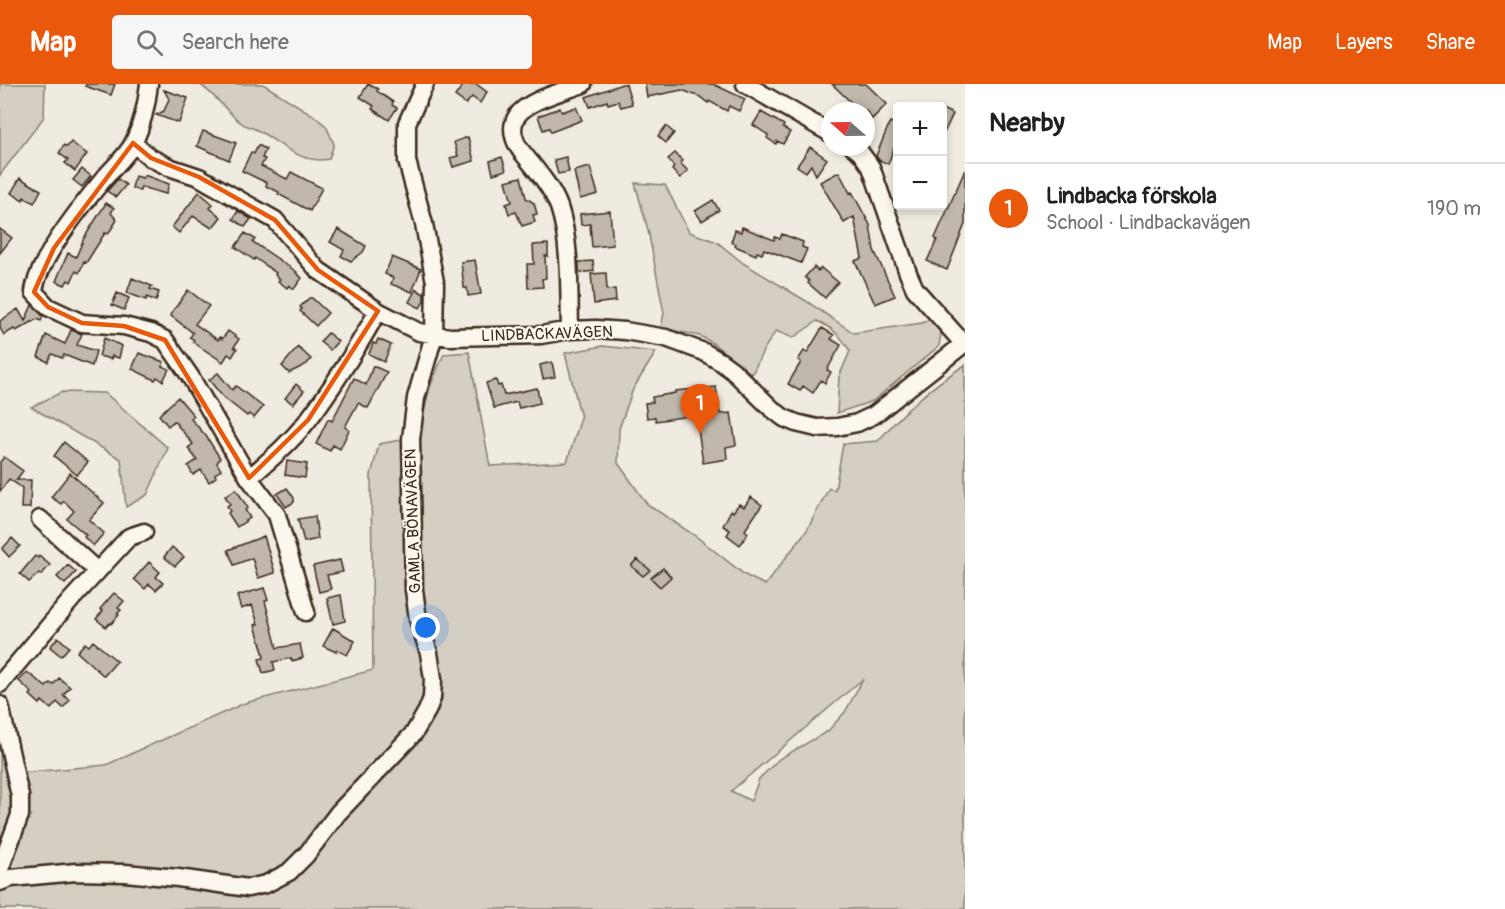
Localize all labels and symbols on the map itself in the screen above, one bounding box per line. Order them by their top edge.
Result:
north arrow [821,102,875,156]
street label: LINDBACKAVÄGEN [481,322,613,346]
pin: 1 [680,384,720,434]
street label: GAMLA BÖNAVÄGEN [400,448,426,594]
your location [411,613,440,642]

